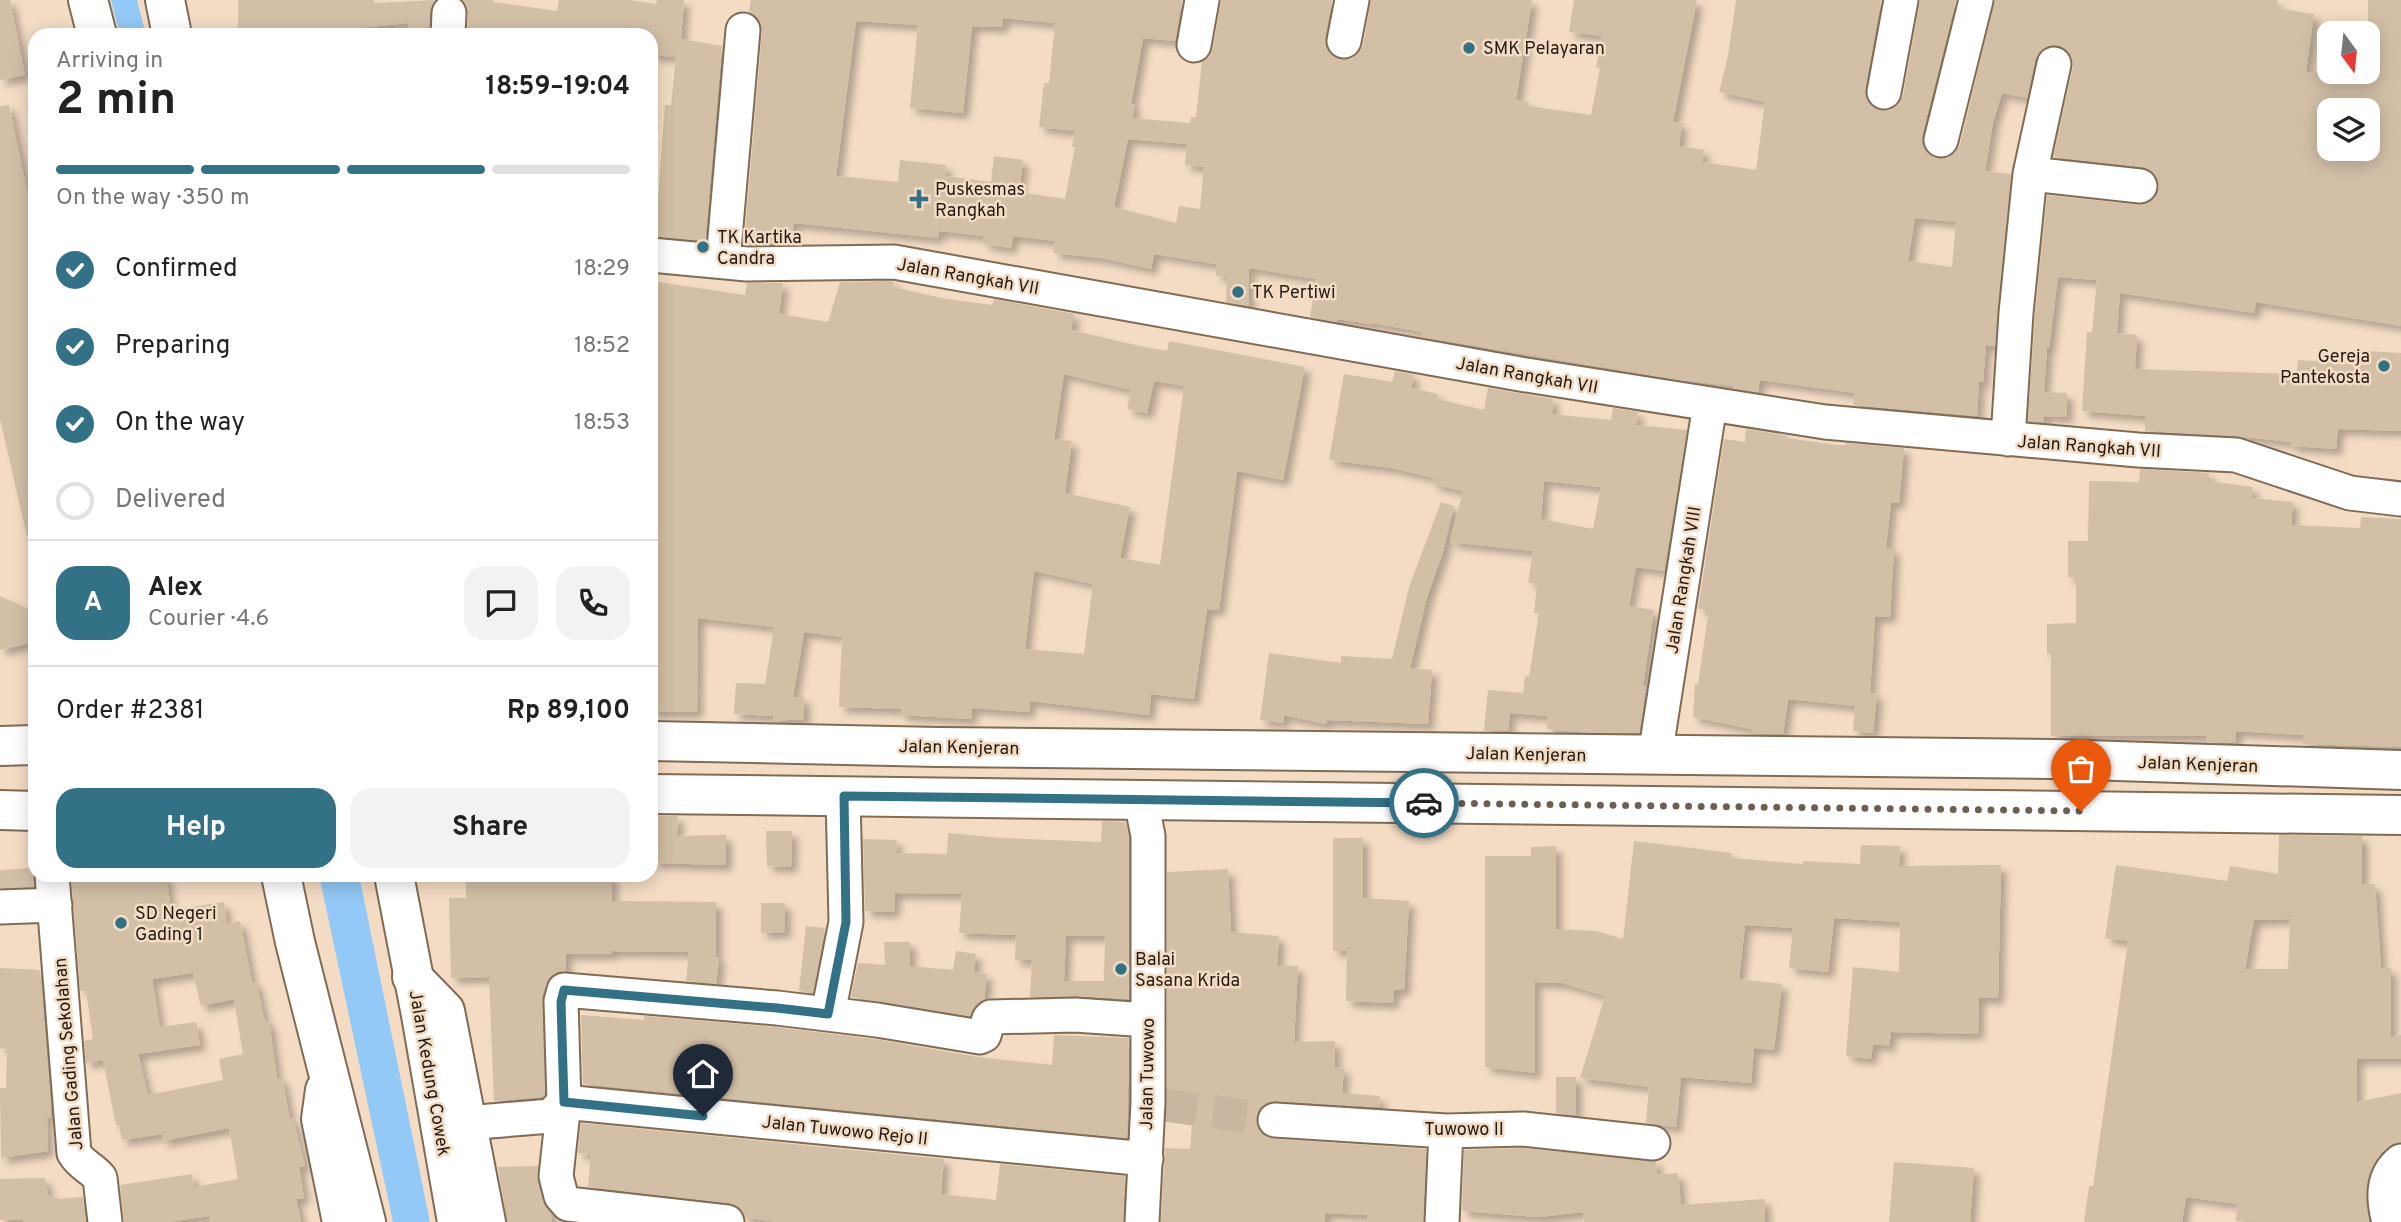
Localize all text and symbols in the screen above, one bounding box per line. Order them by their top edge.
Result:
north arrow [2317,21,2380,84]
map controls [2317,21,2380,161]
place label: SMK Pelayaran [1483,38,1605,61]
marker: SMK Pelayaran [1461,40,1477,56]
text: Arriving in [56,47,163,76]
text: 18:59–19:04 [486,71,630,104]
text: 2 min [56,72,176,131]
button: layers [2317,98,2380,161]
place label: Puskesmas Rangkah [935,179,1025,223]
text: On the way · 350 m [56,184,250,213]
marker: Puskesmas Rangkah [909,189,929,209]
place label: TK Kartika Candra [717,227,802,271]
marker: TK Kartika Candra [695,239,711,255]
icon: check [56,251,94,289]
text: Confirmed [115,253,238,286]
street label: Jalan Rangkah VII [895,254,1041,301]
text: 18:29 [574,255,630,284]
place label: TK Pertiwi [1252,282,1336,305]
marker: TK Pertiwi [1230,284,1246,300]
icon: check [56,328,94,366]
text: Preparing [115,330,230,363]
text: 18:52 [574,332,630,361]
place label: Gereja Pantekosta [2280,346,2370,390]
street label: Jalan Rangkah VII [1454,353,1600,400]
marker: Gereja Pantekosta [2376,358,2392,374]
icon: check [56,405,94,443]
text: On the way [115,407,245,440]
text: 18:53 [574,409,630,438]
street label: Jalan Rangkah VII [2016,431,2162,464]
text: Delivered [115,484,226,517]
street label: Jalan Rangkah VIII [1661,505,1708,656]
button: chat [464,566,538,640]
button: phone [556,566,630,640]
text: Alex [148,572,203,605]
text: A [84,587,102,620]
text: Courier · 4.6 [148,605,269,634]
text: Order #2381 [56,695,205,728]
text: Rp 89,100 [507,695,630,728]
street label: Jalan Kenjeran [898,736,1020,761]
pin [2051,739,2111,811]
street label: Jalan Kenjeran [1465,743,1587,768]
icon: bag [2062,750,2100,788]
street label: Jalan Kenjeran [2137,752,2259,779]
courier [1389,768,1459,838]
icon: car [1405,784,1443,822]
button: Help [56,788,336,868]
button: Share [350,788,630,868]
place label: SD Negeri Gading 1 [135,903,216,947]
marker: SD Negeri Gading 1 [113,915,129,931]
place label: Balai Sasana Krida [1135,949,1240,993]
street label: Jalan Gading Sekolahan [50,957,89,1151]
marker: Balai Sasana Krida [1113,961,1129,977]
street label: Jalan Kedung Cowek [403,988,454,1158]
street label: Jalan Tuwowo [1136,1018,1161,1130]
pin [673,1044,733,1116]
icon: home [684,1055,722,1093]
street label: Jalan Tuwowo Rejo II [761,1111,929,1152]
street label: Tuwowo II [1424,1119,1504,1142]

